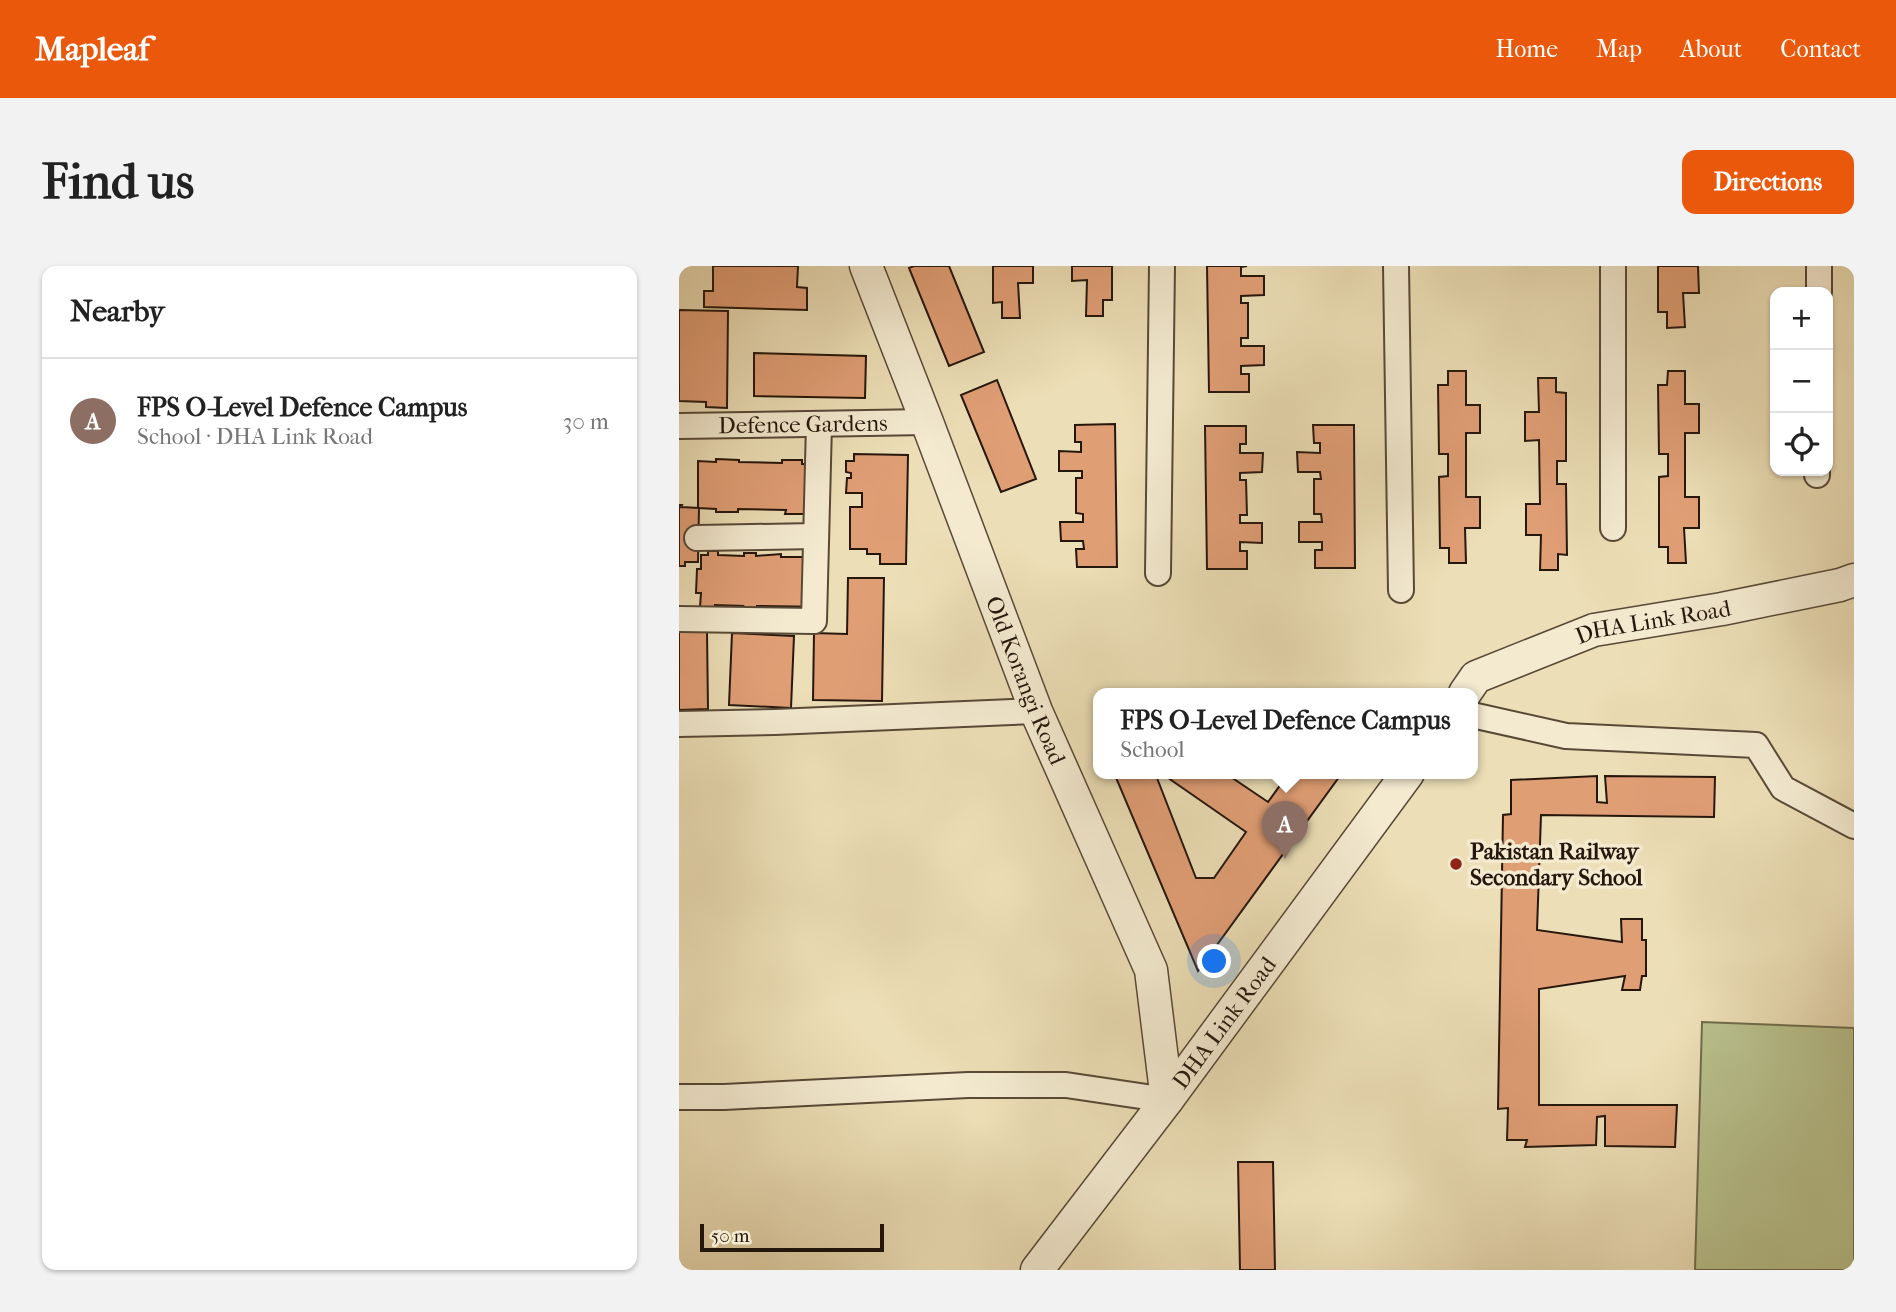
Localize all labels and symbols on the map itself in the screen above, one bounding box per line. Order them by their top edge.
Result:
street label: Defence Gardens [718,409,888,439]
street label: Old Korangi Road [980,592,1072,769]
street label: DHA Link Road [1571,594,1734,650]
pin: A [1262,801,1308,859]
place label: Pakistan Railway Secondary School [1470,838,1643,891]
marker: Pakistan Railway Secondary School [1448,856,1464,872]
your location [1197,944,1231,978]
street label: DHA Link Road [1166,951,1282,1094]
scale bar [700,1221,884,1253]

